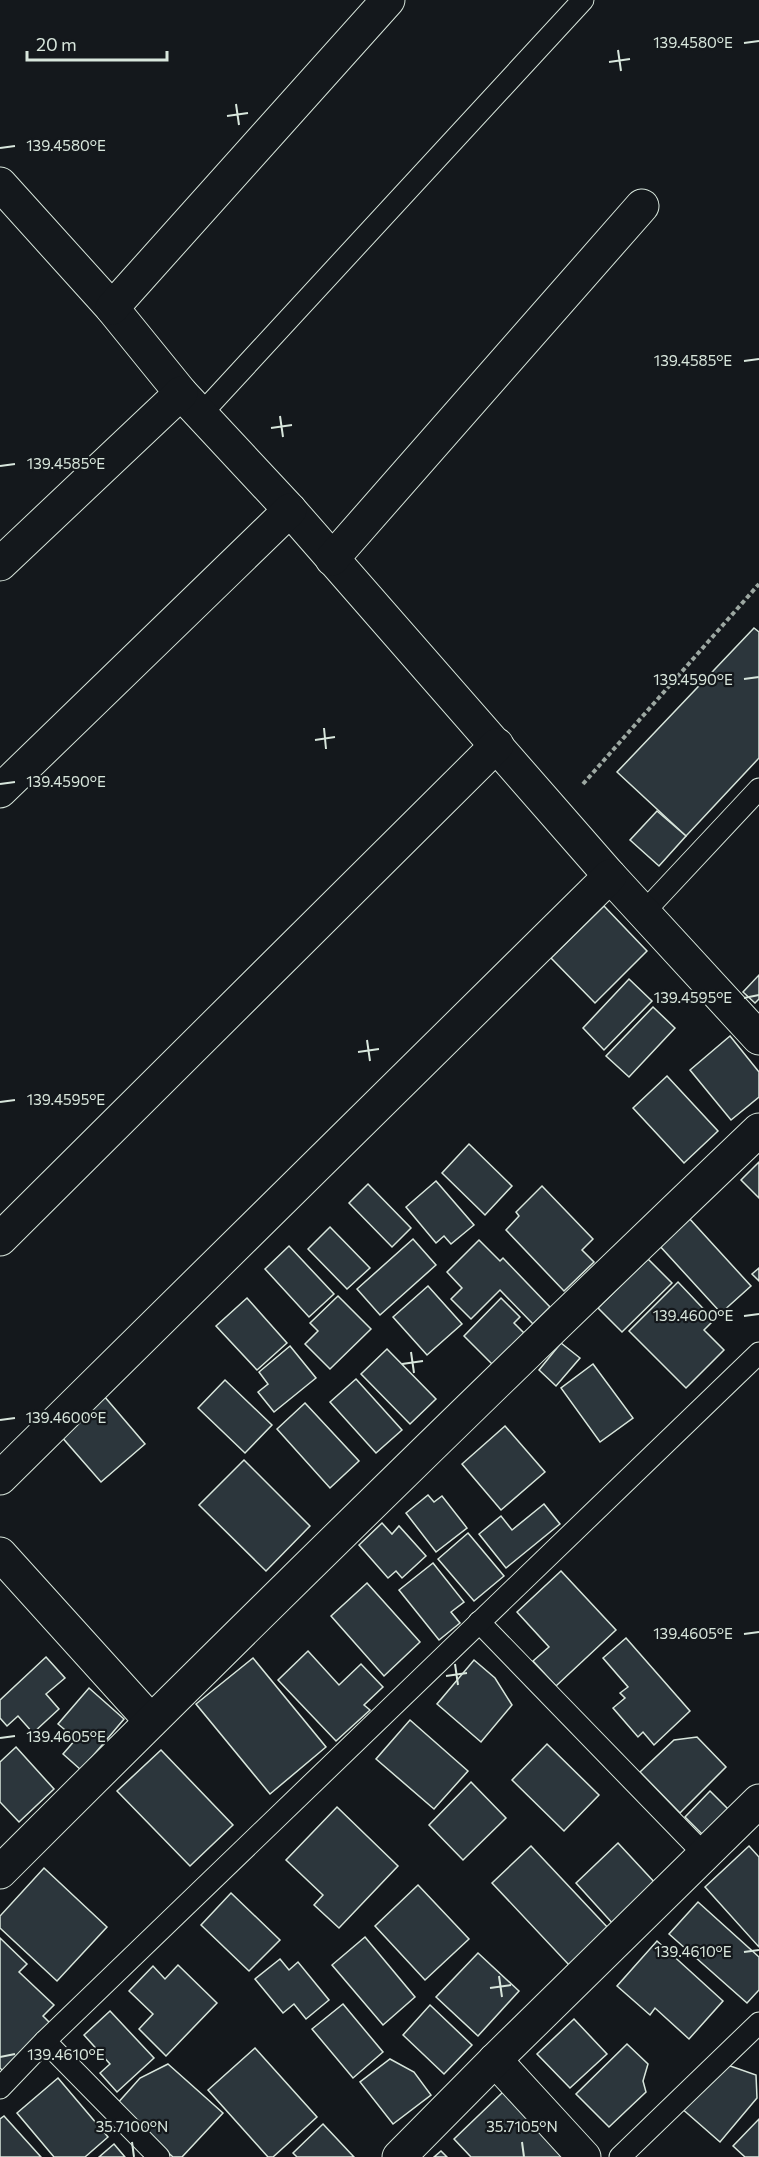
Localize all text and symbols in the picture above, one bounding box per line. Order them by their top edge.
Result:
scale bar [27,24,166,62]
text: 20 m [36,33,77,55]
text: 139.4580°E [653,33,733,51]
text: 139.4580°E [26,136,106,154]
text: 139.4585°E [654,351,732,369]
text: 139.4585°E [27,454,105,472]
text: 139.4590°E [653,670,733,688]
text: 139.4590°E [26,772,106,790]
text: 139.4595°E [654,988,732,1006]
text: 139.4595°E [27,1090,105,1108]
text: 139.4600°E [653,1306,733,1324]
text: 139.4600°E [26,1408,106,1426]
text: 139.4605°E [653,1624,733,1642]
text: 139.4605°E [26,1727,106,1745]
text: 139.4610°E [654,1942,732,1960]
text: 139.4610°E [27,2045,105,2063]
text: 35.7100°N [96,2117,168,2135]
text: 35.7105°N [486,2117,558,2135]

